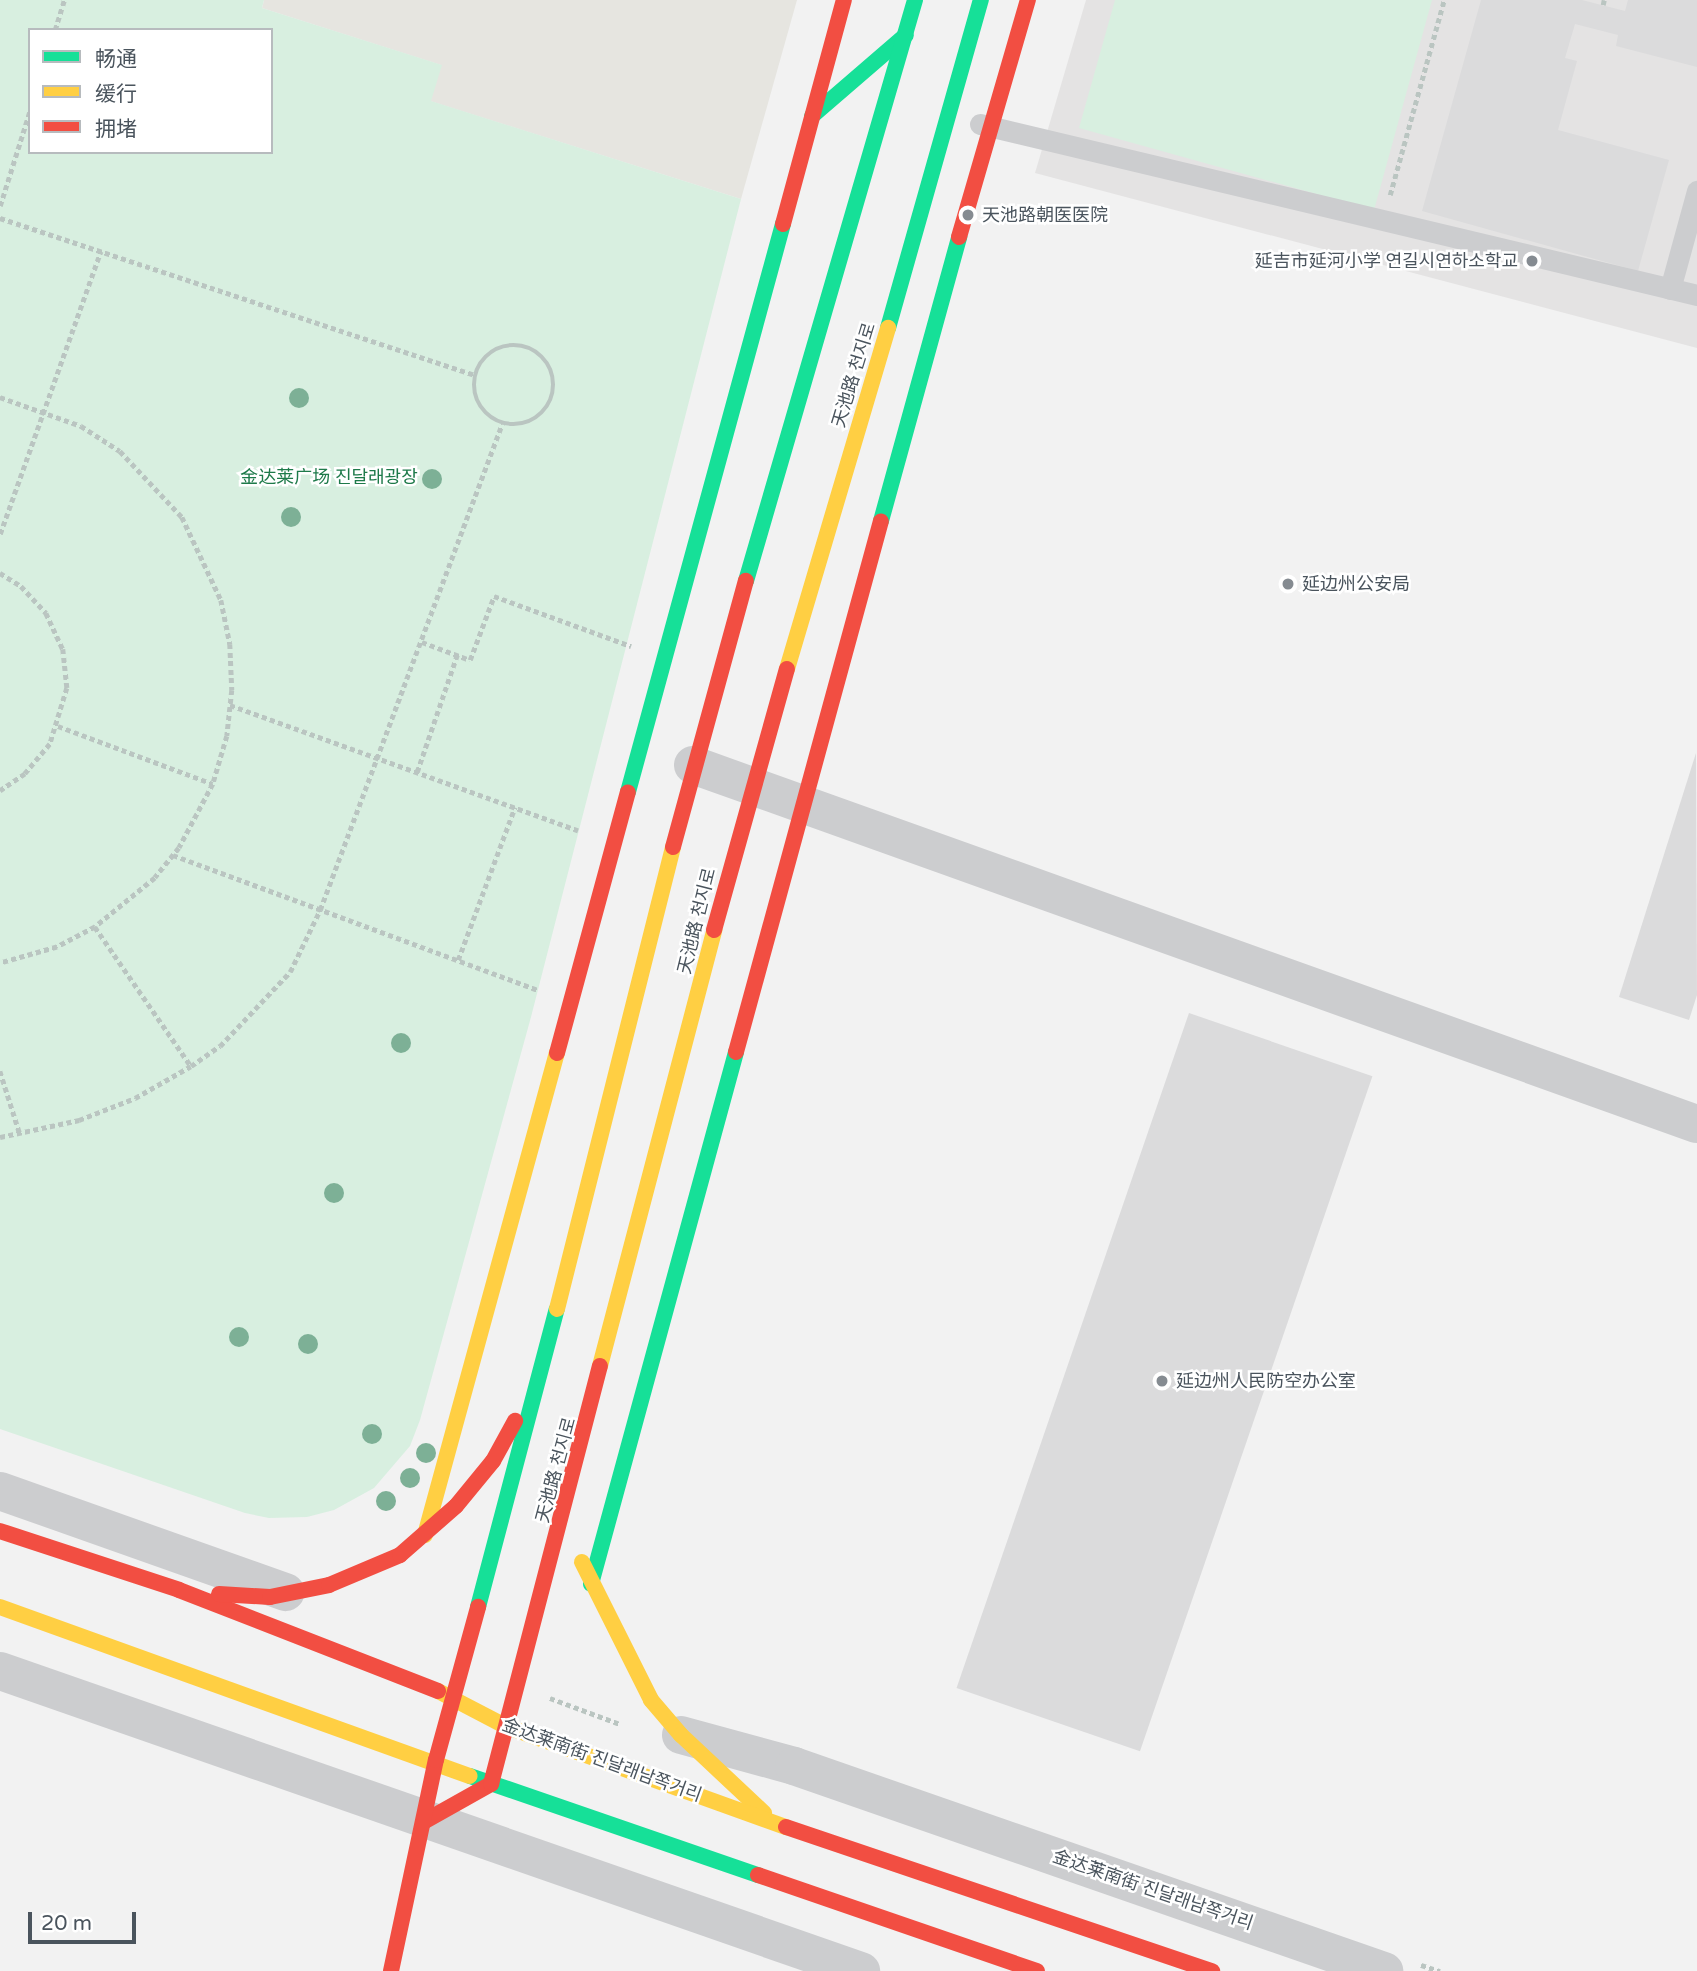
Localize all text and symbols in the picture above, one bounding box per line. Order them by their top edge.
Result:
legend [28,28,273,154]
text: 畅通 [95,47,137,72]
text: 缓行 [95,82,137,107]
text: 拥堵 [95,117,137,142]
place label: 天池路朝医医院 [982,204,1108,226]
marker: 天池路朝医医院 [960,207,976,223]
place label: 延吉市延河小学 연길시연하소학교 [1255,250,1518,272]
marker: 延吉市延河小学 연길시연하소학교 [1524,253,1540,269]
street label: 天池路 천지로 [828,320,880,430]
park label: 金达莱广场 진달래광장 [240,466,418,488]
place label: 延边州公安局 [1302,573,1410,595]
marker: 延边州公安局 [1280,576,1296,592]
street label: 天池路 천지로 [673,866,721,976]
place label: 延边州人民防空办公室 [1176,1370,1356,1392]
marker: 延边州人民防空办公室 [1154,1373,1170,1389]
street label: 天池路 천지로 [532,1415,580,1525]
street label: 金达莱南街 진달래남쪽거리 [499,1714,705,1806]
street label: 金达莱南街 진달래남쪽거리 [1050,1846,1256,1934]
scale bar [32,1898,140,1942]
text: 20 m [41,1911,92,1936]

